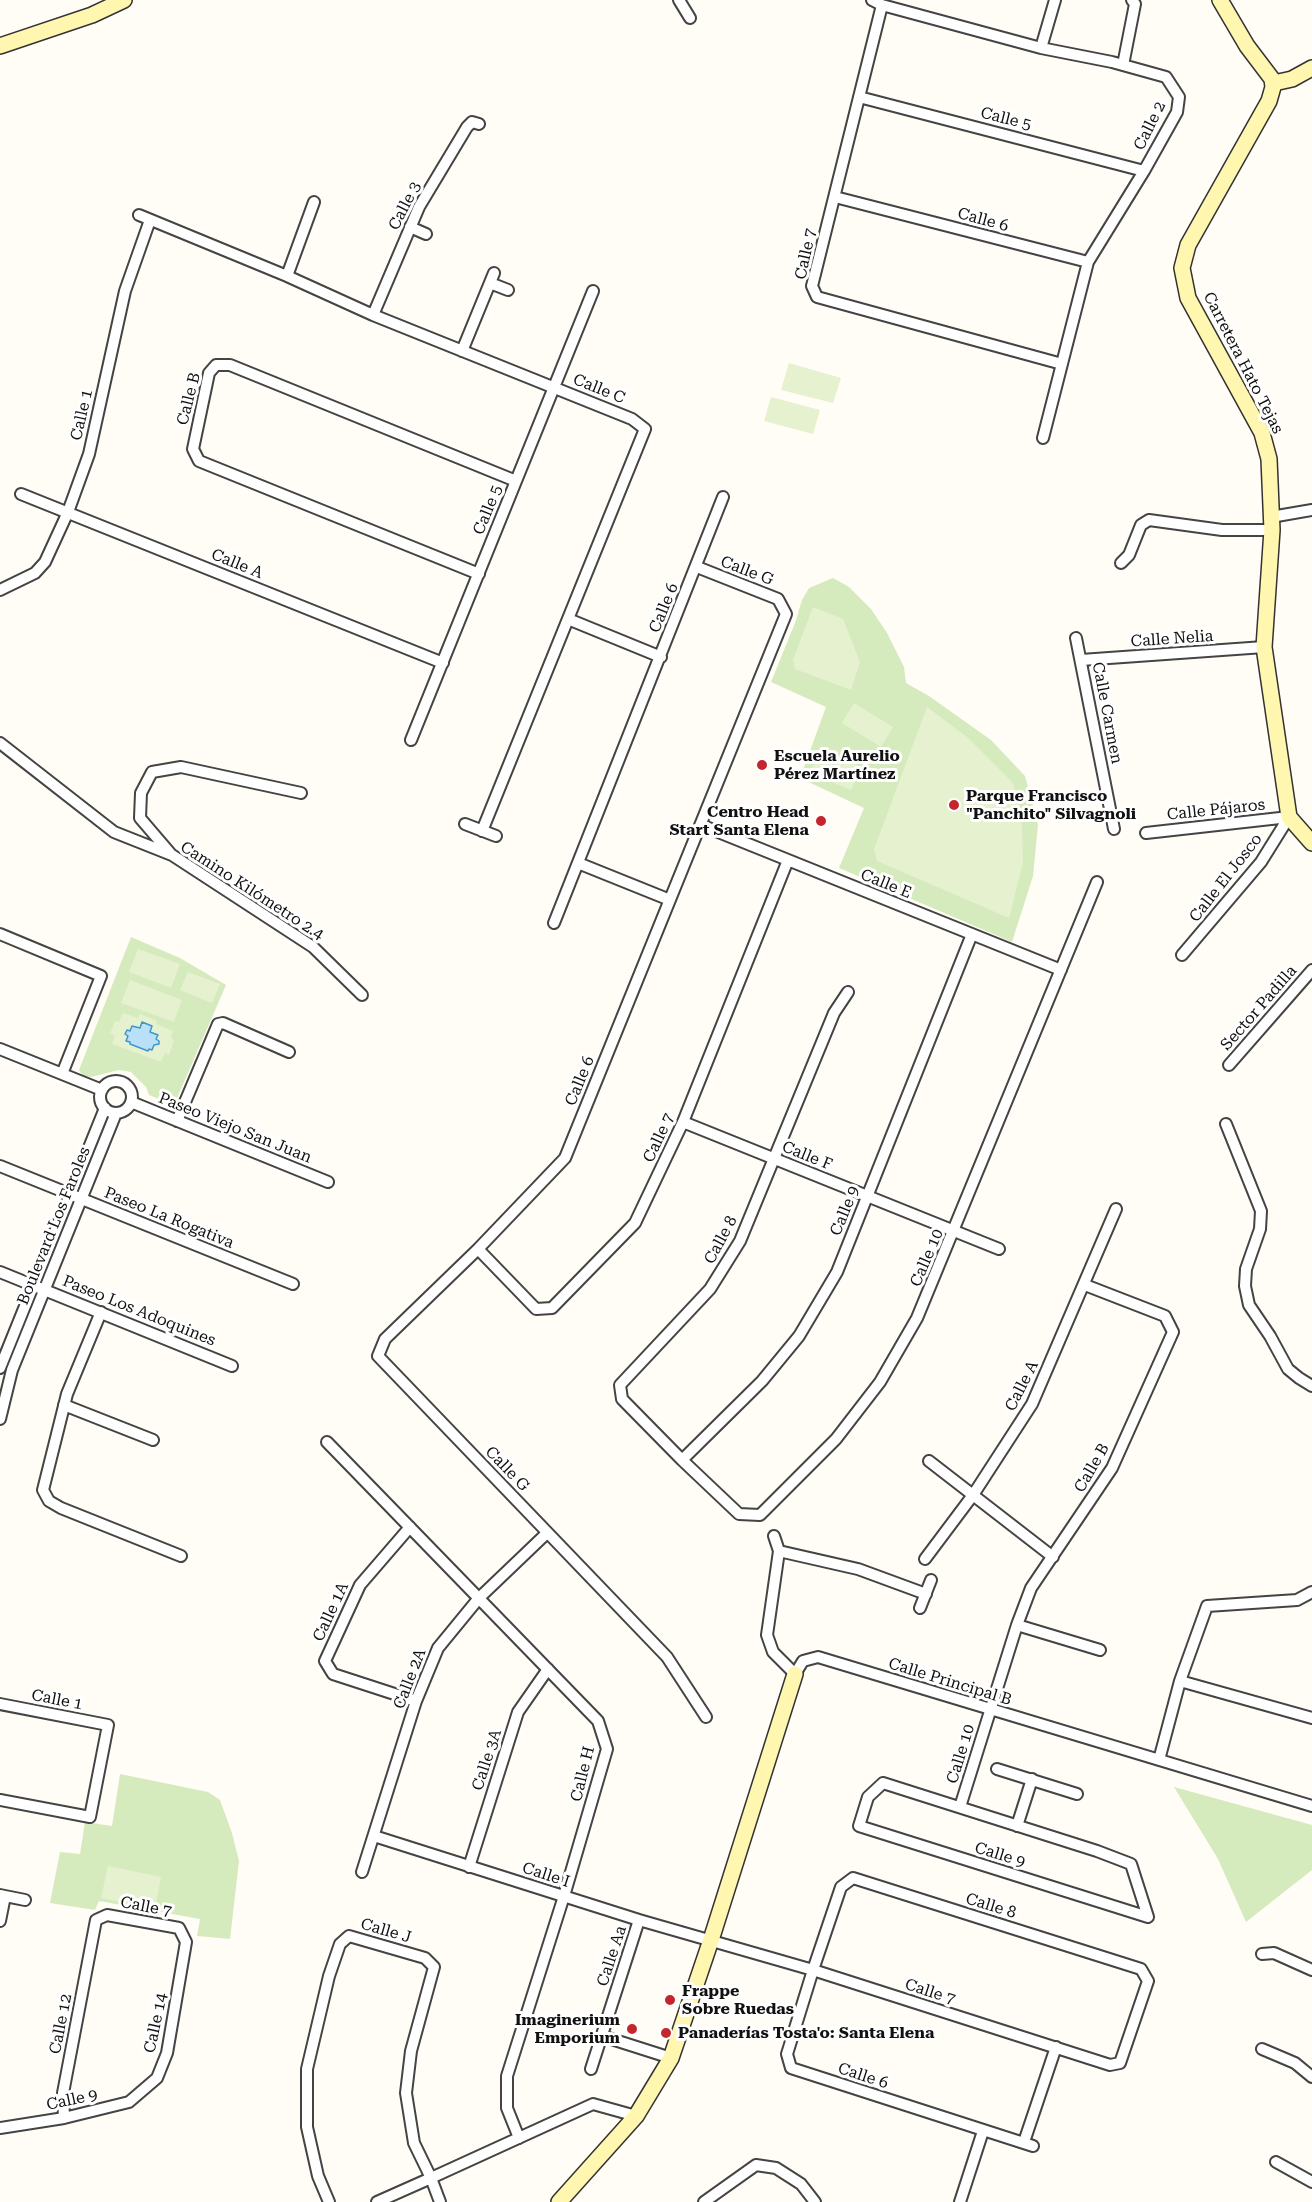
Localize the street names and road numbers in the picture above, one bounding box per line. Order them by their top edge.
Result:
street label: Calle 2 [1130,99,1170,153]
street label: Calle 5 [979,103,1033,135]
street label: Calle 3 [385,179,425,233]
street label: Calle 6 [955,204,1011,236]
street label: Calle 7 [791,227,821,281]
street label: Carretera Hato Tejas [1199,289,1287,437]
street label: Calle C [570,370,628,408]
street label: Calle B [173,371,205,427]
street label: Calle 1 [67,388,97,442]
street label: Calle 5 [469,482,507,538]
street label: Calle A [208,545,266,583]
street label: Calle G [718,552,776,590]
street label: Calle 6 [645,580,683,636]
street label: Calle Nelia [1130,627,1214,651]
street label: Calle Carmen [1088,660,1126,766]
street label: Calle Pájaros [1166,795,1266,825]
street label: Calle El Josco [1185,830,1267,926]
street label: Camino Kilómetro 2.4 [177,837,327,945]
street label: Calle E [858,865,914,903]
street label: Sector Padilla [1217,961,1301,1055]
street label: Calle 6 [561,1053,599,1109]
street label: Paseo Viejo San Juan [156,1089,314,1167]
street label: Calle 7 [639,1110,679,1166]
street label: Calle F [779,1137,835,1175]
street label: Boulevard Los Faroles [13,1144,95,1308]
street label: Paseo La Rogativa [101,1183,237,1253]
street label: Calle 9 [826,1183,864,1239]
street label: Calle 8 [700,1213,742,1267]
street label: Calle 10 [906,1226,948,1290]
street label: Paseo Los Adoquines [60,1271,218,1351]
street label: Calle A [1001,1358,1043,1414]
street label: Calle B [1070,1440,1114,1496]
street label: Calle G [481,1442,533,1496]
street label: Calle 1A [309,1579,353,1645]
street label: Calle 2A [390,1646,430,1712]
street label: Calle Principal B [886,1654,1014,1710]
street label: Calle 1 [30,1686,84,1714]
street label: Calle 10 [943,1722,979,1786]
street label: Calle 3A [468,1727,506,1793]
street label: Calle H [567,1744,599,1804]
street label: Calle 9 [972,1838,1028,1872]
street label: Calle I [520,1858,572,1892]
street label: Calle 8 [963,1889,1019,1923]
street label: Calle 7 [119,1893,173,1921]
street label: Calle J [358,1915,414,1947]
street label: Calle Aa [593,1923,631,1989]
street label: Calle 7 [902,1975,958,2009]
street label: Calle 14 [140,1991,172,2055]
street label: Calle 12 [46,1992,76,2056]
street label: Calle 6 [835,2059,891,2093]
street label: Calle 9 [45,2085,99,2115]

